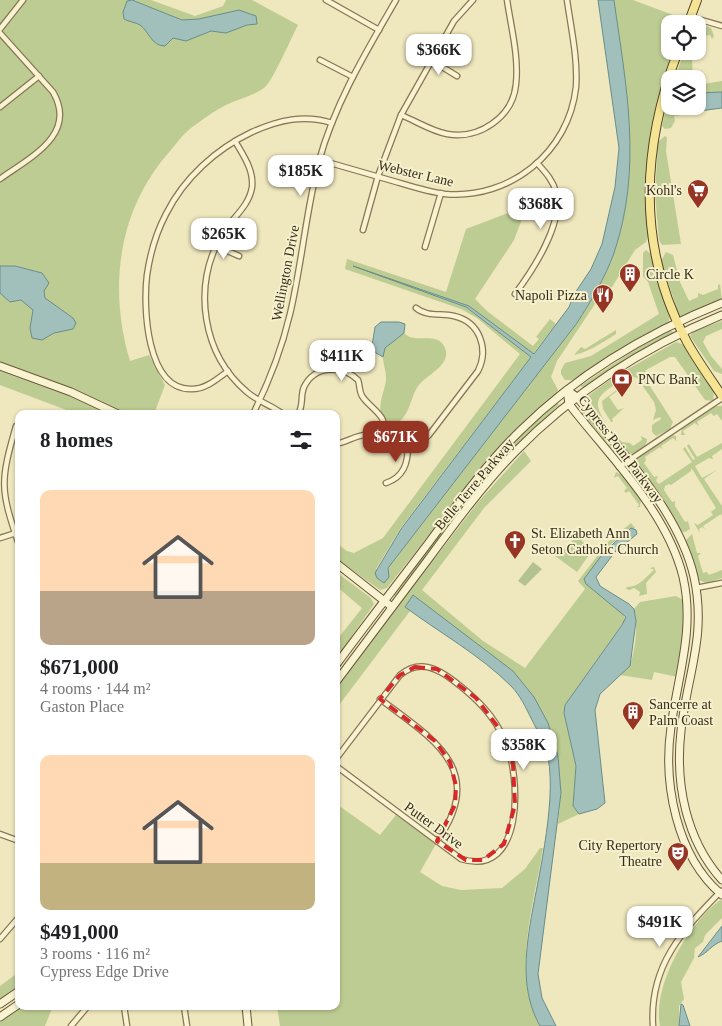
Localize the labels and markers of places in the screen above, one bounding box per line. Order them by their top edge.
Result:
pin: $366K [404,34,474,76]
pin: $185K [266,154,336,197]
supermarket icon: Kohl's [686,178,710,209]
place label: Kohl's [646,183,682,198]
pin: $368K [506,188,576,230]
pin: $265K [189,218,259,260]
building icon: Circle K [618,262,642,293]
place label: Circle K [646,267,694,282]
restaurant icon: Napoli Pizza [591,283,615,314]
place label: Napoli Pizza [515,288,588,303]
pin: $411K [307,340,377,382]
bank icon: PNC Bank [610,367,634,398]
place label: PNC Bank [638,372,698,387]
pin: $671K [361,420,431,463]
place label: St. Elizabeth Ann Seton Catholic Church [531,526,659,557]
church icon: St. Elizabeth Ann Seton Catholic Church [503,529,527,560]
place label: Sancerre at Palm Coast [649,697,713,728]
building icon: Sancerre at Palm Coast [621,700,645,731]
pin: $358K [489,728,559,771]
place label: City Repertory Theatre [578,838,662,869]
theatre icon: City Repertory Theatre [666,841,690,872]
pin: $491K [625,906,695,948]

